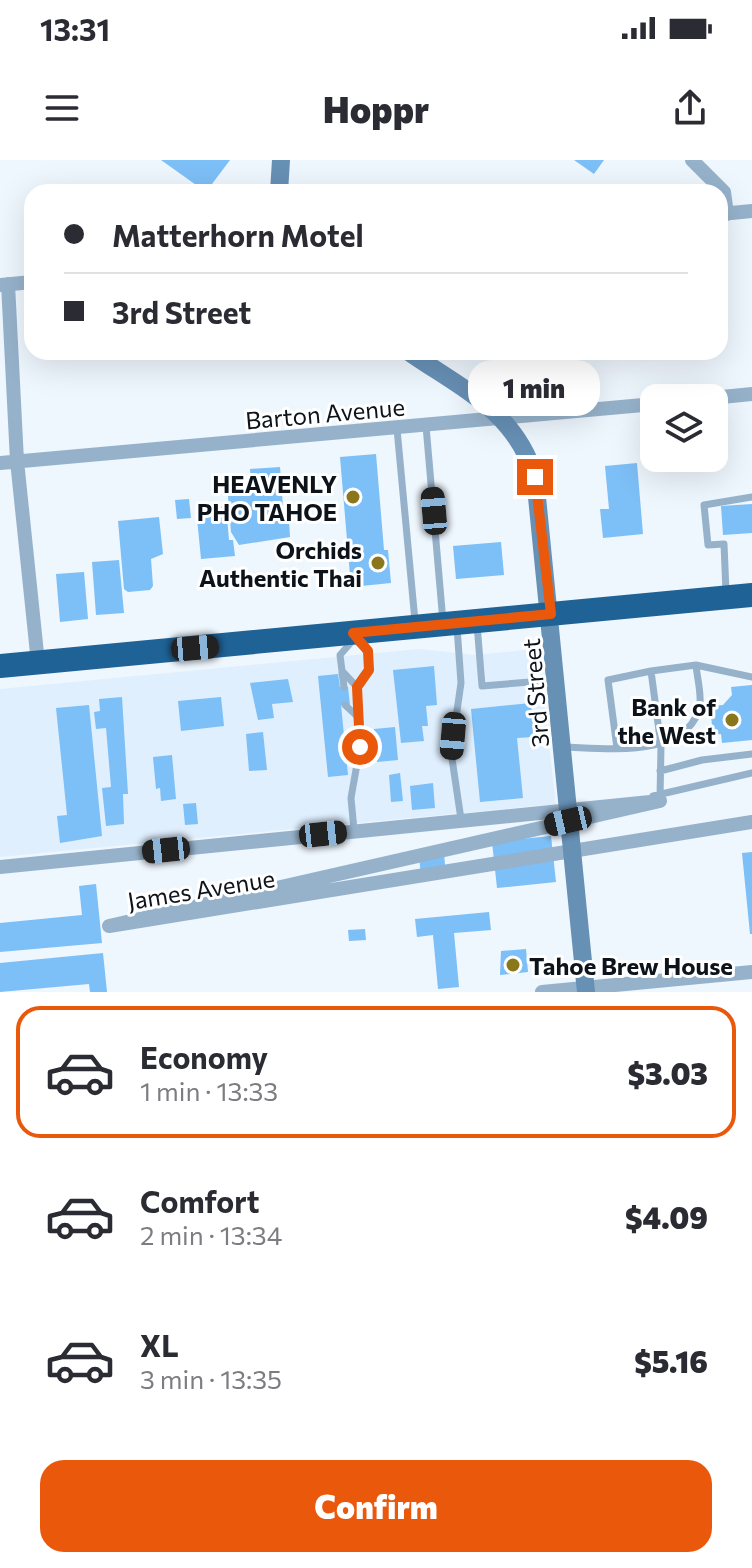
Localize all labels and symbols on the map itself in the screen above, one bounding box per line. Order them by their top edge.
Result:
callout: 1 min [469,361,601,417]
street label: Barton Avenue [244,392,406,434]
route end [517,459,553,495]
place label: HEAVENLY PHO TAHOE [197,469,337,526]
car [420,486,448,536]
marker: HEAVENLY PHO TAHOE [344,488,362,506]
place label: Orchids Authentic Thai [199,535,362,592]
marker: Orchids Authentic Thai [369,554,387,572]
car [170,634,220,662]
street label: 3rd Street [516,637,554,749]
place label: Bank of the West [617,692,716,749]
car [439,711,467,761]
marker: Bank of the West [723,711,741,729]
route start [342,729,378,765]
car [542,804,594,838]
car [298,820,348,848]
car [141,836,191,864]
street label: James Avenue [125,863,277,915]
place label: Tahoe Brew House [529,951,733,980]
marker: Tahoe Brew House [504,956,522,974]

